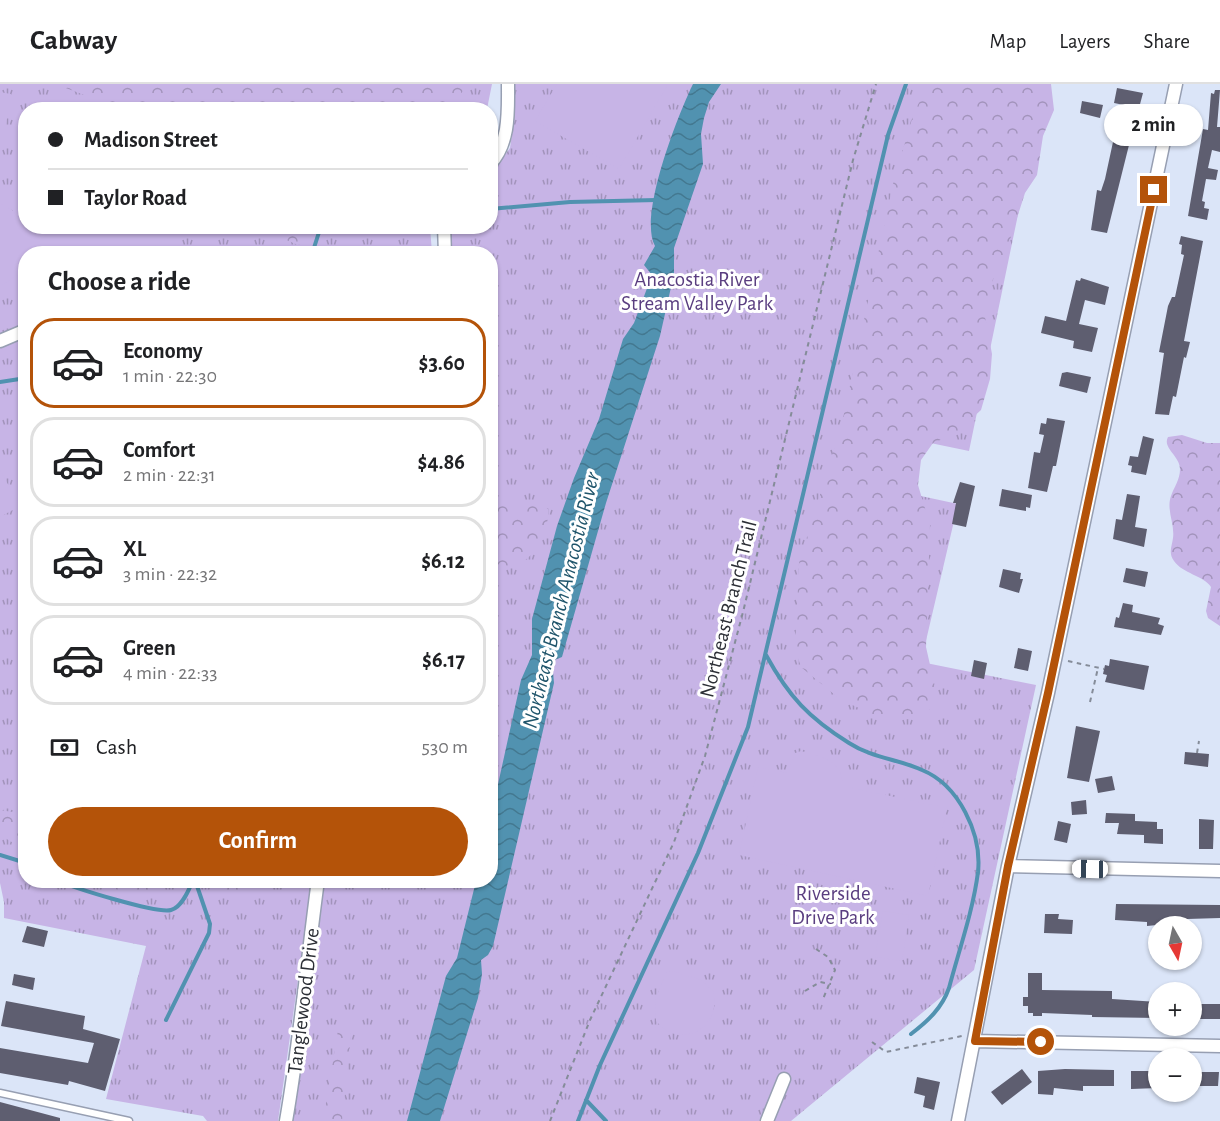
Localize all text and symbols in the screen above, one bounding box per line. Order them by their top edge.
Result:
text: Cabway [30,27,117,55]
text: Map [990,31,1026,52]
text: Layers [1059,31,1110,52]
text: Share [1143,31,1190,52]
callout: 2 min [1104,103,1204,145]
text: 2 min [1131,115,1176,135]
text: Madison Street [84,129,218,151]
route end [1140,176,1167,203]
text: Taylor Road [84,187,187,209]
text: Choose a ride [48,268,191,295]
park label: Anacostia River Stream Valley Park [621,269,773,314]
icon: car [51,336,105,390]
text: Economy [123,340,203,362]
text: $3.60 [418,352,465,374]
text: 1 min · 22:30 [123,366,217,386]
icon: car [51,435,105,489]
text: Comfort [123,439,195,461]
text: $4.86 [418,451,465,473]
text: 2 min · 22:31 [123,465,216,485]
water label: Northeast Branch Anacostia River [518,469,604,731]
street label: Northeast Branch Trail [696,518,761,700]
icon: car [51,534,105,588]
text: XL [123,538,146,560]
text: $6.12 [421,550,465,572]
text: 3 min · 22:32 [123,564,217,584]
icon: car [51,633,105,687]
text: Green [123,637,176,659]
text: $6.17 [422,649,465,671]
text: 4 min · 22:33 [123,663,218,683]
icon: cash [48,731,81,764]
text: Cash [96,736,137,758]
text: 530 m [422,737,468,757]
button: Confirm [48,807,468,876]
car [1072,860,1108,878]
park label: Riverside Drive Park [791,883,875,928]
north arrow [1148,916,1202,970]
map controls [1148,916,1202,1102]
street label: Tanglewood Drive [284,927,323,1075]
button: + [1148,982,1202,1036]
route start [1027,1028,1054,1055]
button: − [1148,1048,1202,1102]

